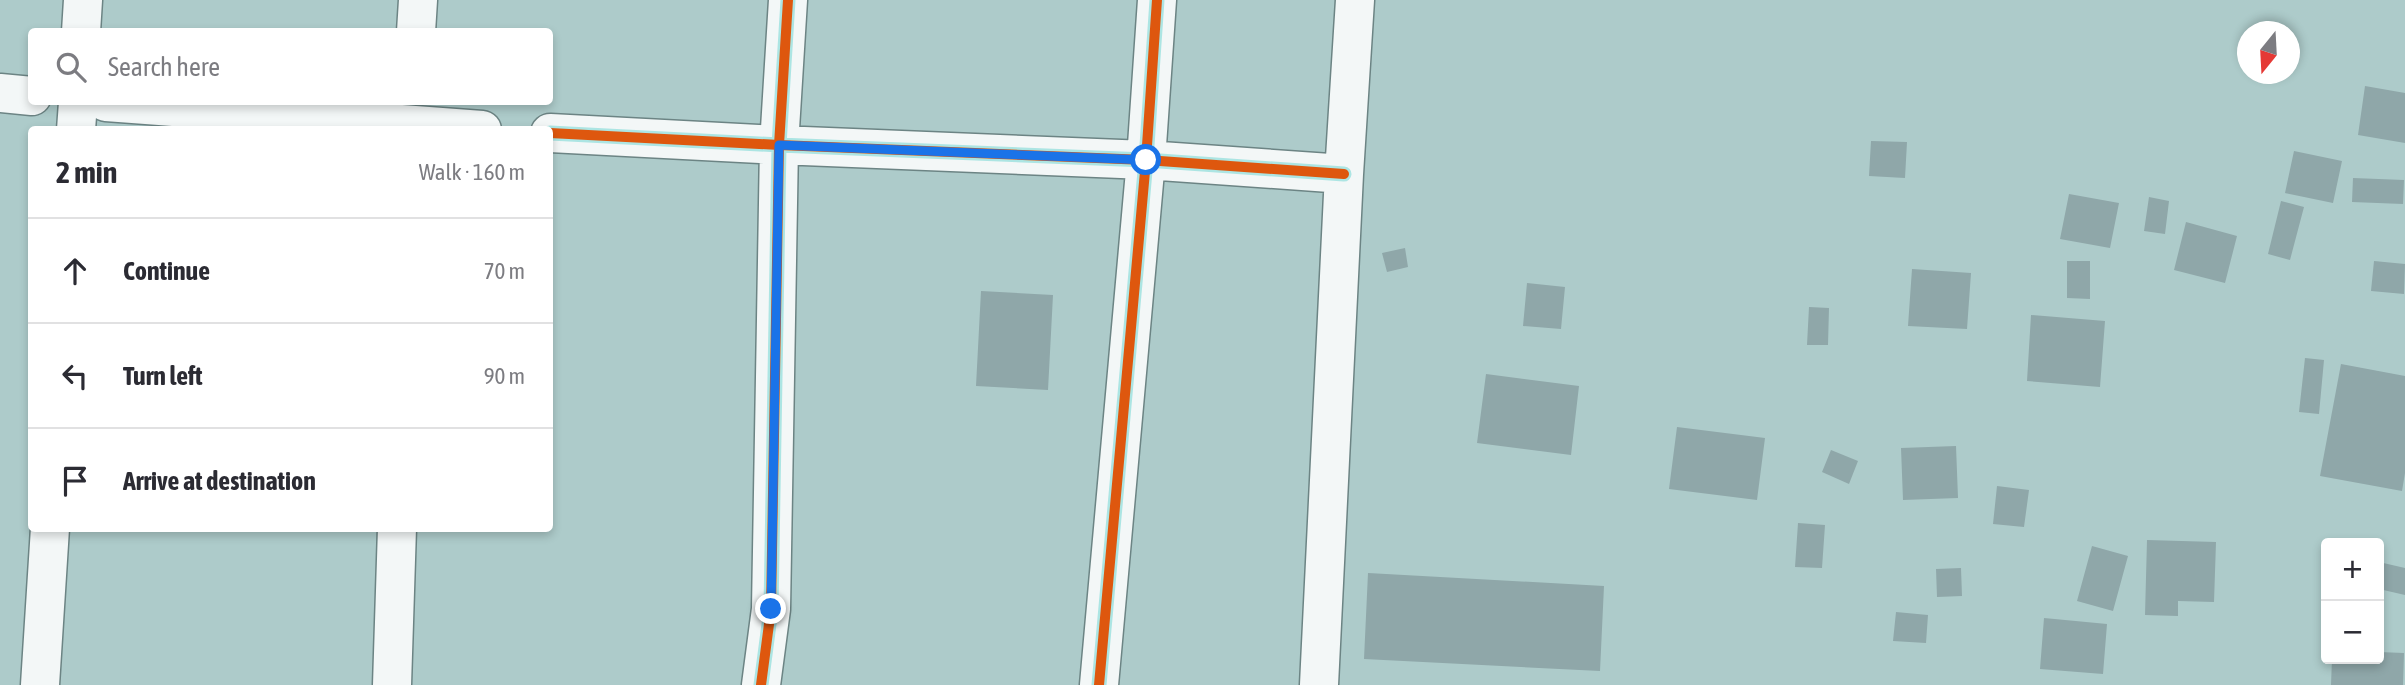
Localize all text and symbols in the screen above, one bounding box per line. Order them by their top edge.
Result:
north arrow [2237,21,2300,84]
search box [28,28,553,105]
icon: search [52,48,90,86]
text: Search here [108,52,220,82]
route start [1130,144,1161,175]
text: 2 min [56,155,117,189]
text: Walk · 160 m [419,159,525,185]
icon: ahead [56,252,94,290]
text: Continue [123,256,210,286]
text: 70 m [484,258,525,284]
icon: left [56,357,94,395]
text: Turn left [123,361,203,391]
text: 90 m [484,363,525,389]
icon: arrive [56,462,94,500]
text: Arrive at destination [123,466,316,496]
map controls [2321,538,2384,664]
button: + [2321,538,2384,601]
route end [755,593,786,624]
button: − [2321,601,2384,664]

